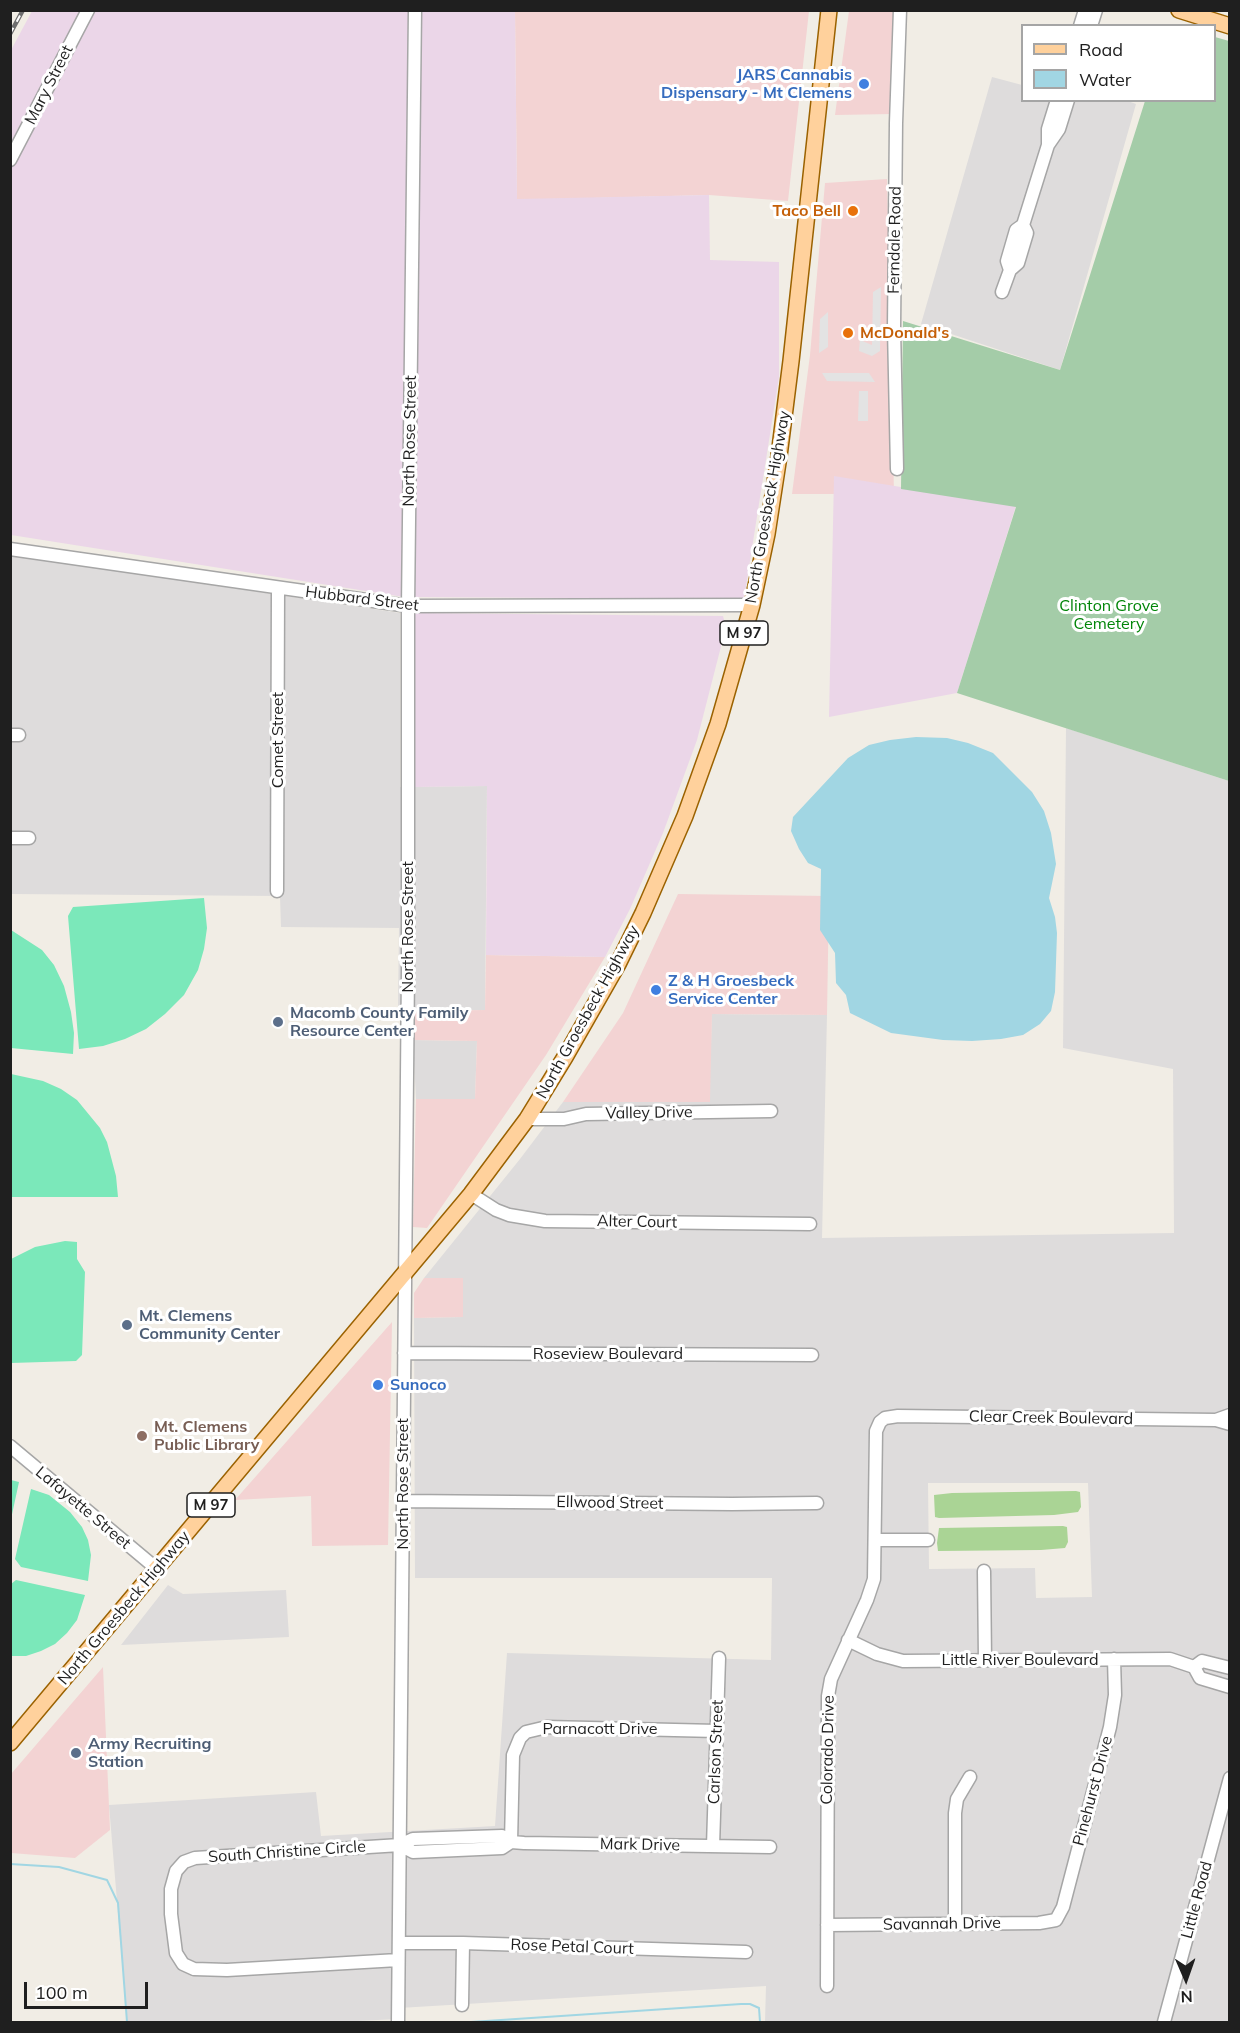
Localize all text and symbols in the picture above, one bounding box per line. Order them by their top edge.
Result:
legend [1021,24,1216,102]
text: Road [1079,38,1123,61]
street label: Mary Street [21,42,77,128]
place label: JARS Cannabis Dispensary - Mt Clemens [661,65,852,103]
text: Water [1079,68,1131,91]
marker: JARS Cannabis Dispensary - Mt Clemens [857,77,871,91]
street label: Ferndale Road [884,186,906,294]
place label: Taco Bell [773,201,841,221]
marker: Taco Bell [846,204,860,218]
place label: McDonald's [860,323,949,343]
marker: McDonald's [841,326,855,340]
street label: North Rose Street [399,375,421,507]
street label: North Groesbeck Highway [742,409,794,605]
street label: Hubbard Street [304,583,420,615]
park label: Clinton Grove Cemetery [1059,596,1159,634]
road number: M 97 [720,621,768,645]
street label: Comet Street [268,692,288,788]
street label: North Rose Street [398,861,418,993]
street label: North Groesbeck Highway [532,922,644,1102]
place label: Z & H Groesbeck Service Center [668,971,794,1009]
marker: Z & H Groesbeck Service Center [649,983,663,997]
place label: Macomb County Family Resource Center [290,1003,468,1041]
marker: Macomb County Family Resource Center [271,1015,285,1029]
street label: Valley Drive [605,1103,693,1123]
street label: Alter Court [597,1212,677,1232]
place label: Mt. Clemens Community Center [139,1306,280,1344]
marker: Mt. Clemens Community Center [120,1318,134,1332]
street label: Roseview Boulevard [533,1344,683,1364]
place label: Sunoco [390,1375,446,1395]
marker: Sunoco [371,1378,385,1392]
street label: Clear Creek Boulevard [969,1407,1133,1429]
place label: Mt. Clemens Public Library [154,1417,259,1455]
street label: North Rose Street [393,1418,413,1550]
marker: Mt. Clemens Public Library [135,1429,149,1443]
street label: Lafayette Street [32,1463,134,1553]
street label: Ellwood Street [556,1492,664,1514]
road number: M 97 [187,1493,235,1517]
street label: North Groesbeck Highway [54,1527,194,1689]
street label: Little River Boulevard [941,1650,1099,1670]
street label: Colorado Drive [817,1695,839,1805]
street label: Carlson Street [705,1699,727,1805]
street label: Parnacott Drive [542,1719,658,1739]
place label: Army Recruiting Station [88,1734,211,1772]
street label: Pinehurst Drive [1069,1734,1117,1848]
marker: Army Recruiting Station [69,1746,83,1760]
street label: Mark Drive [600,1835,680,1855]
street label: South Christine Circle [208,1837,366,1867]
street label: Little Road [1177,1859,1217,1941]
street label: Savannah Drive [883,1913,1001,1935]
street label: Rose Petal Court [510,1935,634,1959]
north arrow [1156,1949,1216,2009]
scale bar [27,1970,152,2008]
text: 100 m [35,1981,88,2004]
text: N [1180,1987,1193,2007]

